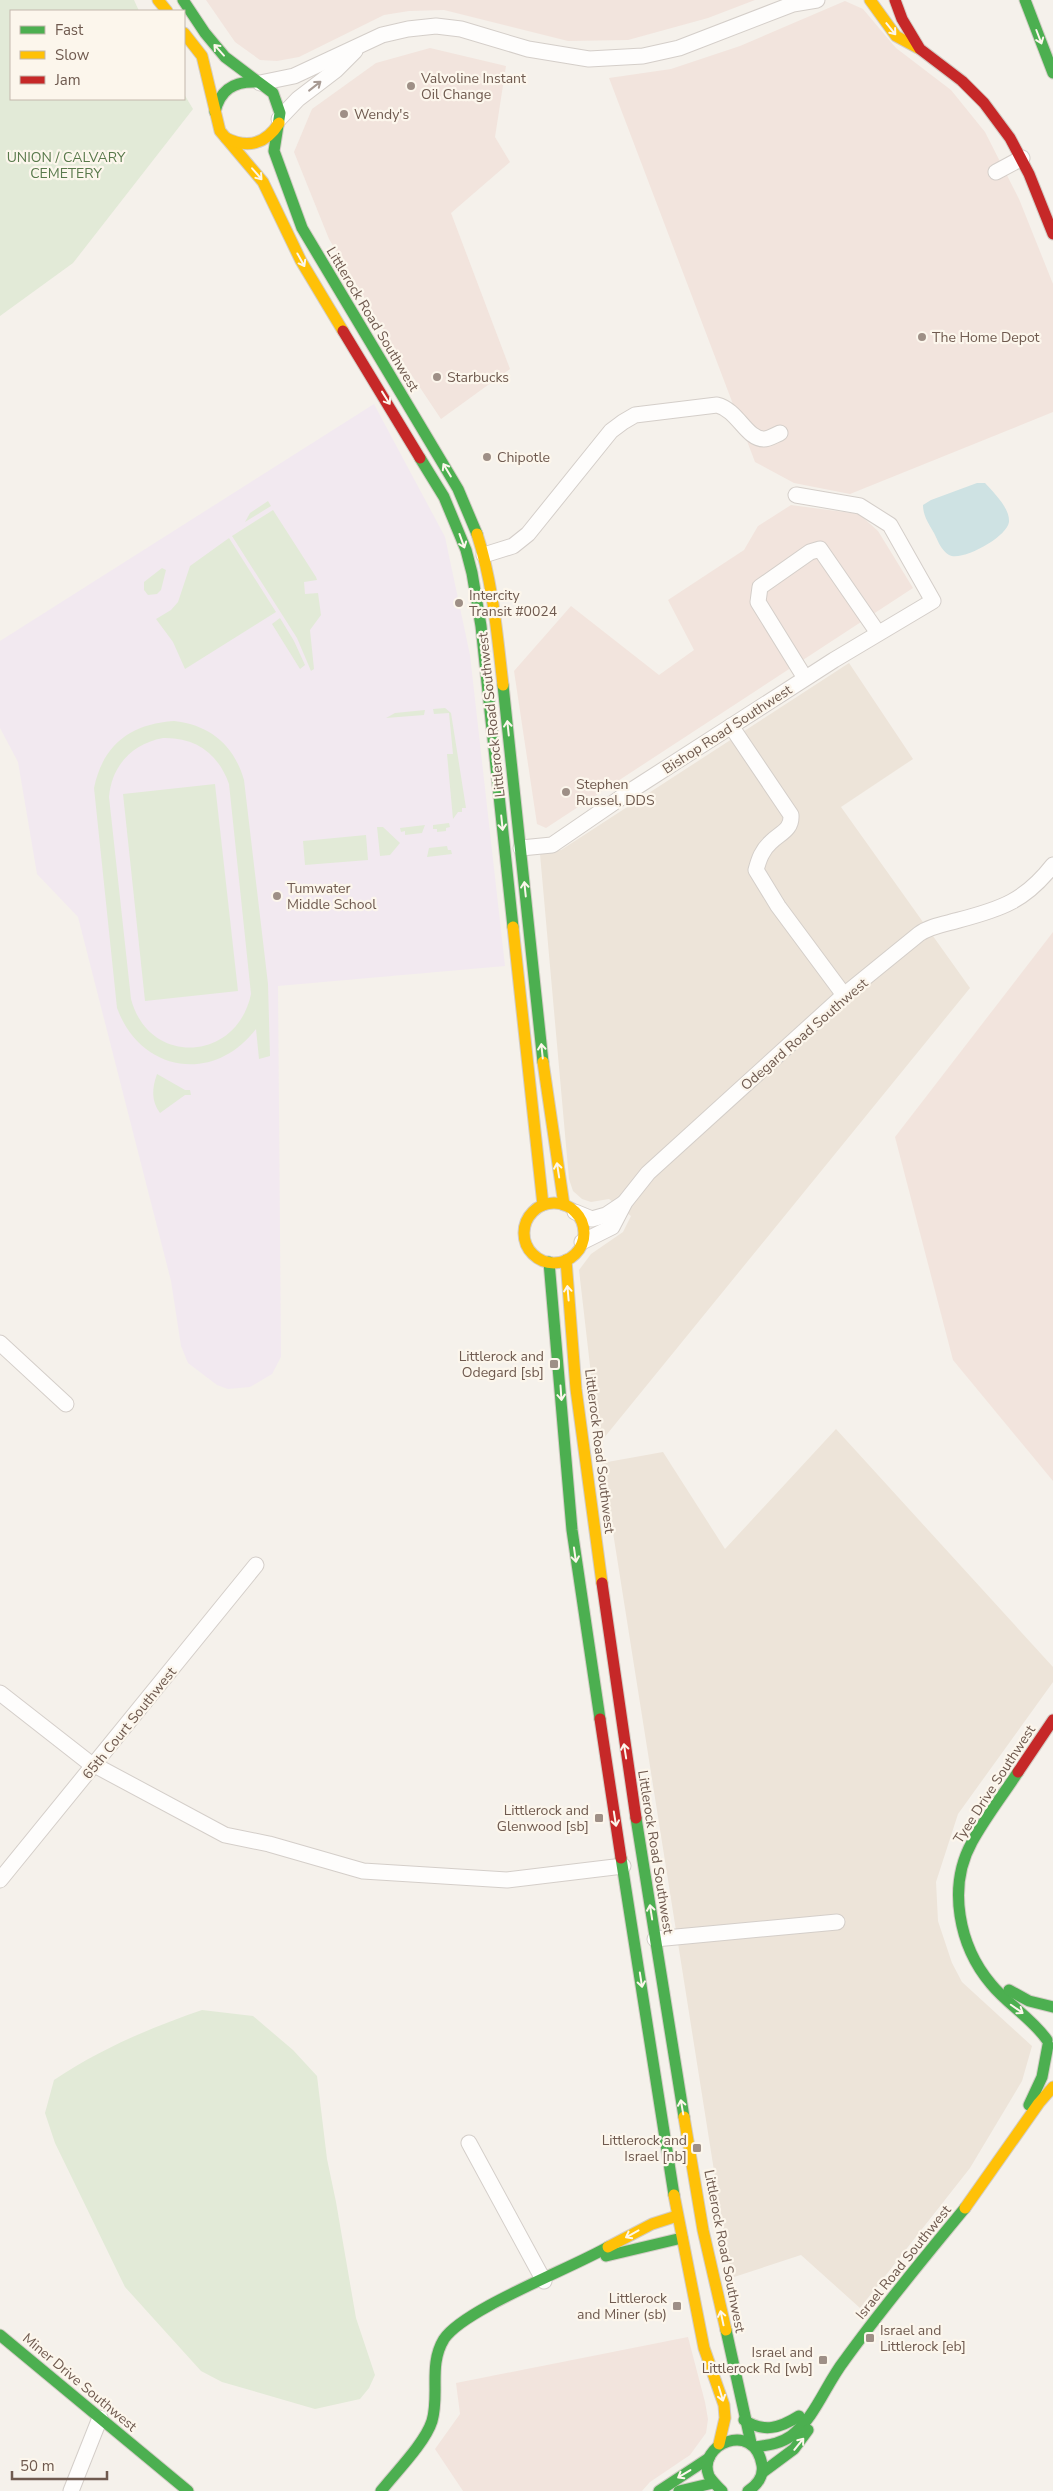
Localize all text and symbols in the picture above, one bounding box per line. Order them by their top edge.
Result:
legend [10,10,185,100]
text: Fast [55,20,84,40]
one-way arrow [886,23,897,36]
one-way arrow [1035,29,1044,44]
one-way arrow [213,44,225,57]
text: Slow [55,45,90,65]
place label: Valvoline Instant Oil Change [420,69,526,104]
text: Jam [54,70,81,90]
one-way arrow [308,80,321,91]
marker: Valvoline Instant Oil Change [405,80,417,92]
place label: Wendy's [354,105,409,124]
marker: Wendy's [338,108,350,120]
park label: UNION / CALVARY CEMETERY [7,148,126,183]
one-way arrow [251,167,262,180]
street label: Littlerock Road Southwest [322,243,423,395]
one-way arrow [296,252,306,267]
place label: The Home Depot [932,328,1040,347]
marker: The Home Depot [916,331,928,343]
place label: Starbucks [447,368,509,387]
marker: Starbucks [431,371,443,383]
one-way arrow [381,391,391,405]
place label: Chipotle [497,448,550,467]
marker: Chipotle [481,451,493,463]
one-way arrow [441,464,451,478]
one-way arrow [458,533,467,548]
place label: Intercity Transit #0024 [469,586,557,621]
marker: Intercity Transit #0024 [453,597,465,609]
street label: Littlerock Road Southwest [473,631,510,798]
street label: Bishop Road Southwest [659,680,796,778]
one-way arrow [503,720,513,736]
place label: Stephen Russel, DDS [576,775,655,810]
marker: Stephen Russel, DDS [560,786,572,798]
one-way arrow [497,814,507,830]
place label: Tumwater Middle School [287,879,377,914]
one-way arrow [520,882,530,898]
marker: Tumwater Middle School [271,890,283,902]
street label: Odegard Road Southwest [737,974,872,1095]
one-way arrow [537,1043,547,1059]
one-way arrow [553,1162,563,1178]
one-way arrow [564,1286,573,1302]
place label: Littlerock and Odegard [sb] [459,1347,544,1382]
marker: Littlerock and Odegard [sb] [548,1358,560,1370]
street label: Littlerock Road Southwest [580,1368,619,1535]
one-way arrow [556,1385,566,1401]
one-way arrow [570,1547,580,1563]
street label: 65th Court Southwest [78,1663,181,1783]
street label: Tyee Drive Southwest [949,1721,1040,1847]
one-way arrow [620,1744,630,1760]
street label: Littlerock Road Southwest [633,1769,678,1935]
place label: Littlerock and Glenwood [sb] [497,1801,589,1836]
one-way arrow [611,1811,621,1827]
marker: Littlerock and Glenwood [sb] [593,1812,605,1824]
one-way arrow [645,1904,655,1920]
one-way arrow [636,1972,646,1988]
one-way arrow [1010,2004,1024,2014]
one-way arrow [677,2099,687,2115]
place label: Littlerock and Israel [nb] [602,2131,687,2166]
marker: Littlerock and Israel [nb] [691,2142,703,2154]
street label: Littlerock Road Southwest [699,2168,750,2334]
street label: Israel Road Southwest [851,2201,955,2323]
one-way arrow [626,2229,640,2239]
place label: Littlerock and Miner (sb) [577,2289,668,2324]
marker: Littlerock and Miner (sb) [671,2300,683,2312]
one-way arrow [717,2310,726,2326]
place label: Israel and Littlerock [eb] [880,2321,966,2356]
street label: Miner Drive Southwest [19,2329,141,2436]
marker: Israel and Littlerock [eb] [864,2332,876,2344]
place label: Israel and Littlerock Rd [wb] [702,2343,813,2378]
marker: Israel and Littlerock Rd [wb] [817,2354,829,2366]
one-way arrow [716,2386,726,2402]
one-way arrow [793,2438,804,2451]
scale bar [12,2448,108,2480]
text: 50 m [20,2456,55,2476]
one-way arrow [677,2469,691,2479]

